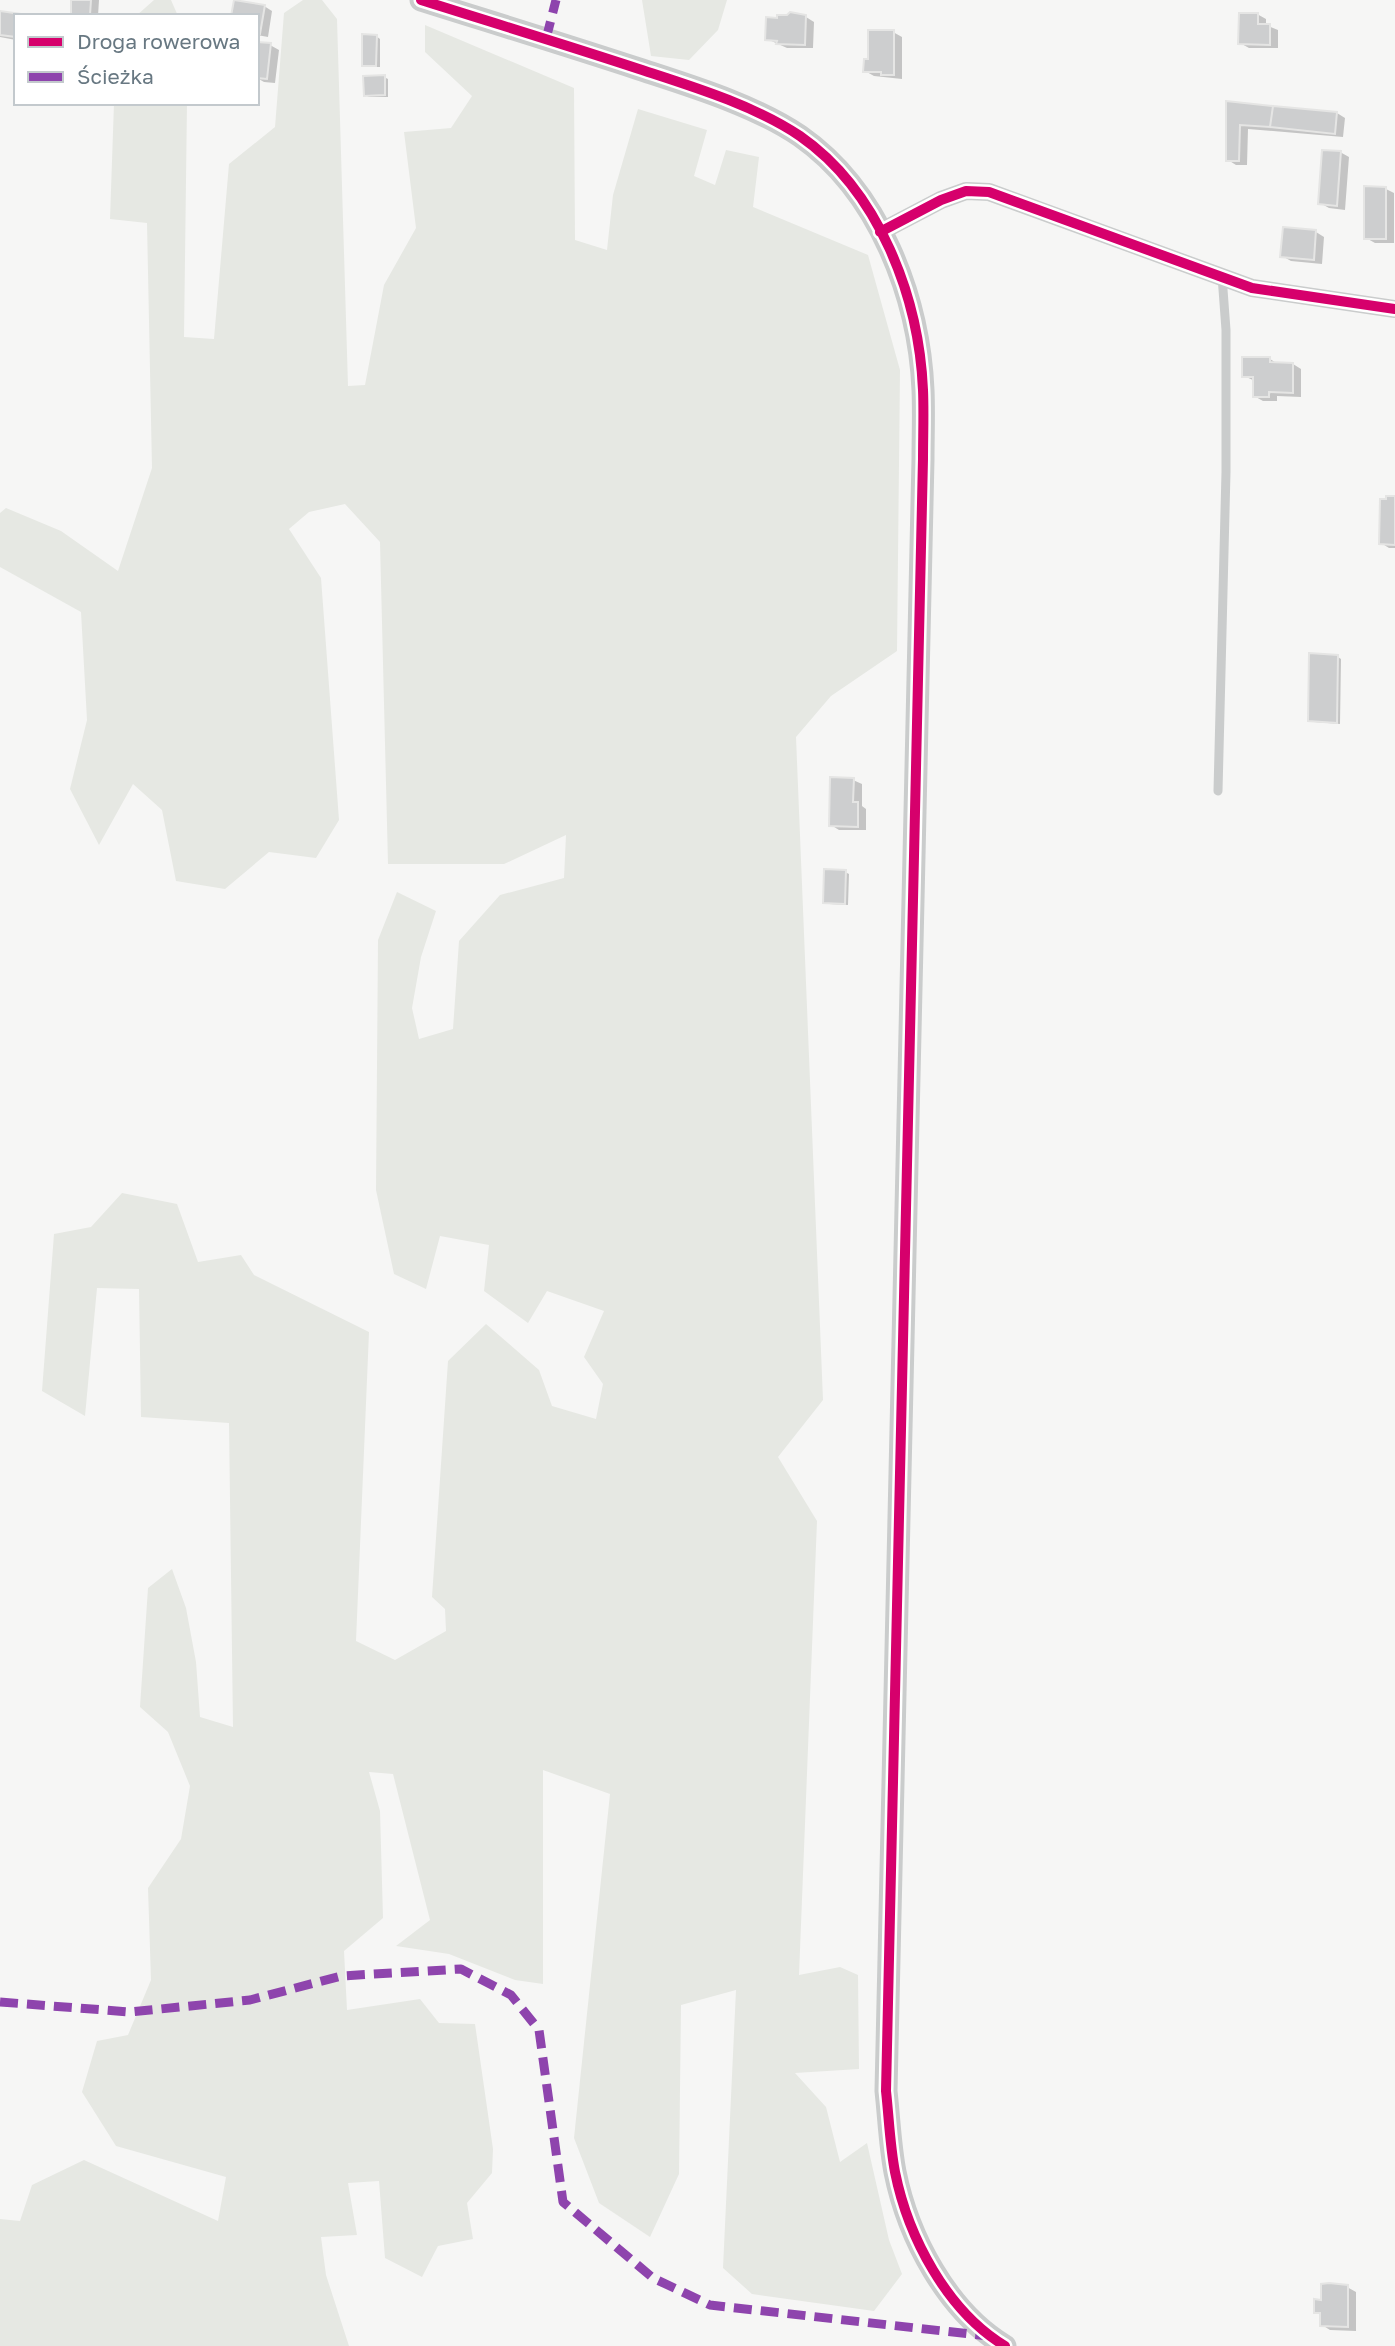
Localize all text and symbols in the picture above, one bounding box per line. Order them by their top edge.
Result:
legend [14,14,259,105]
text: Droga rowerowa [77,28,240,54]
text: Ścieżka [77,63,154,89]

